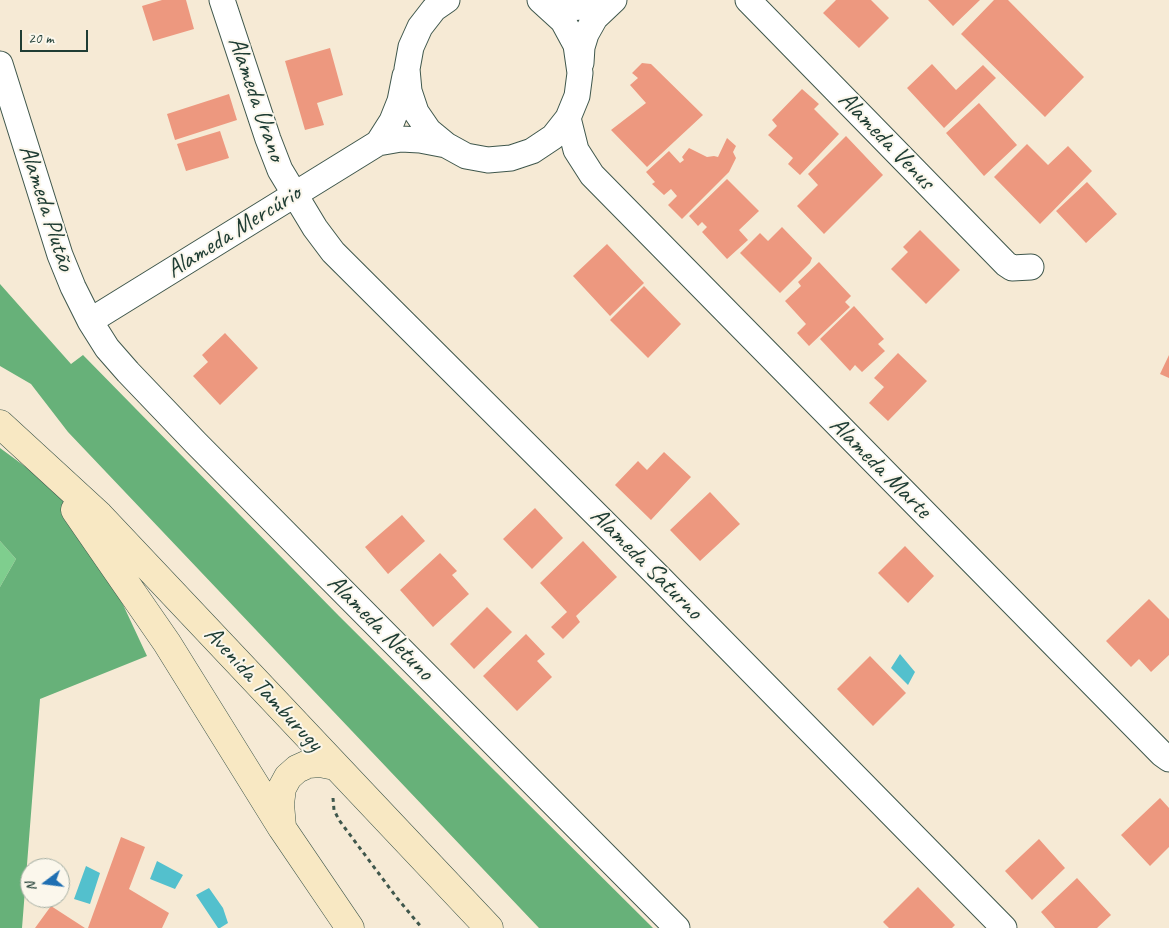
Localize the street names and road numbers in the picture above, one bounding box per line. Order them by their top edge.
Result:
street label: Alameda Urano [221,33,291,165]
street label: Alameda Venus [831,85,941,197]
street label: Alameda Plutão [12,141,80,275]
street label: Alameda Mercúrio [161,179,307,285]
street label: Alameda Marte [823,411,937,525]
street label: Alameda Saturno [584,502,708,626]
street label: Alameda Netuno [321,569,439,687]
street label: Avenida Tamburugy [197,620,329,758]

